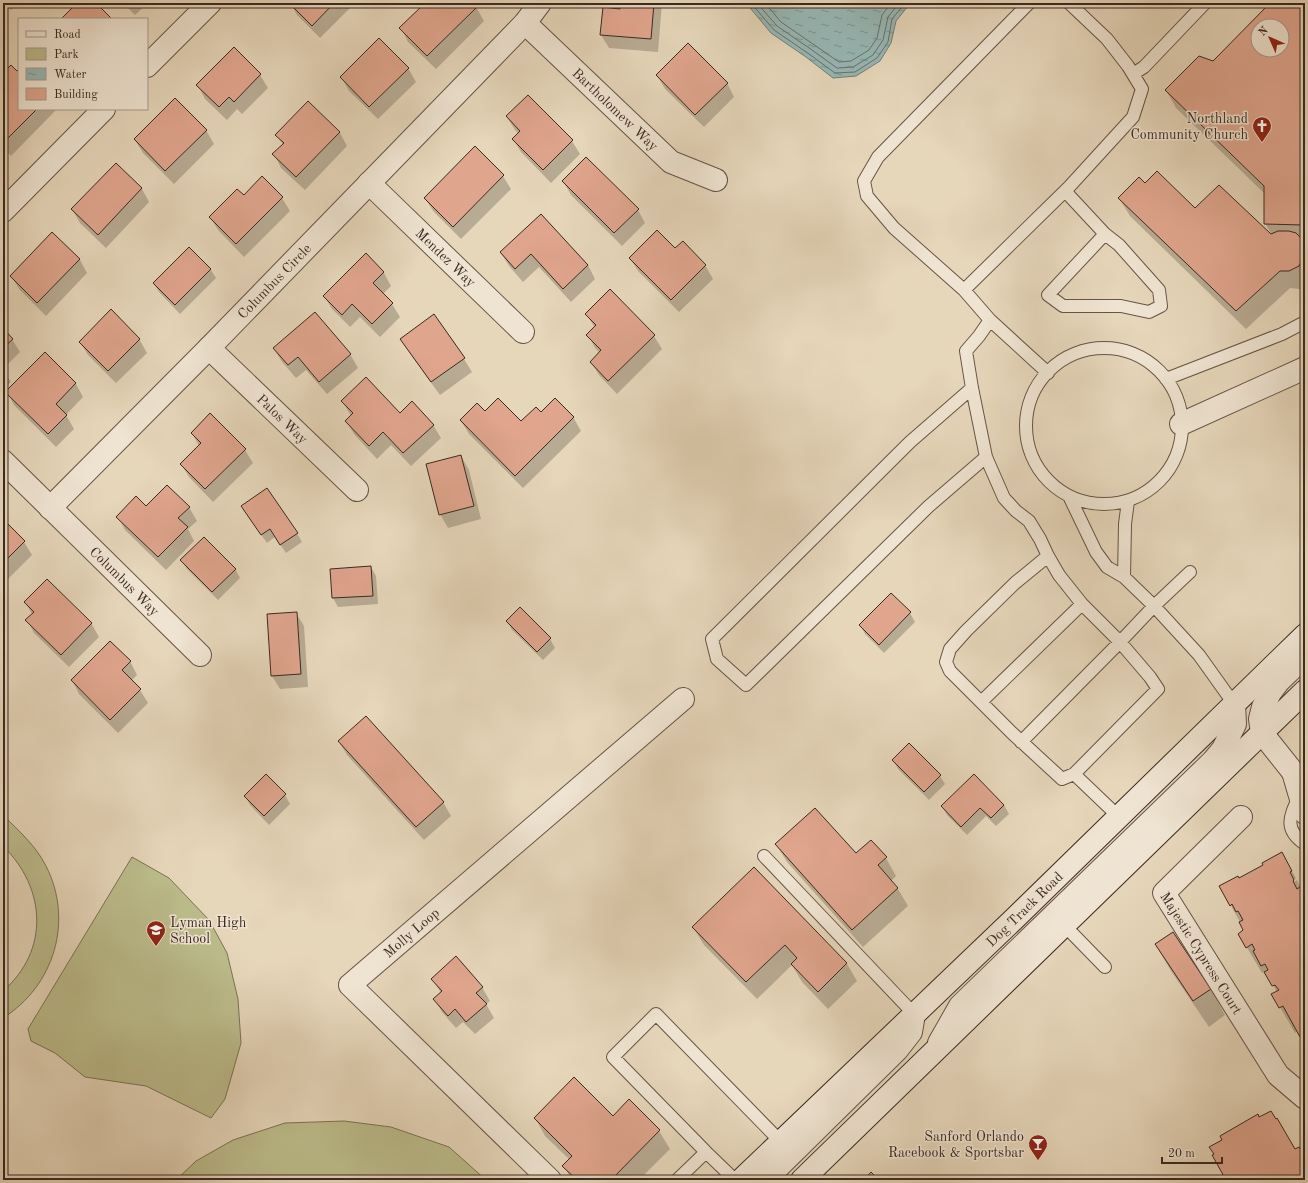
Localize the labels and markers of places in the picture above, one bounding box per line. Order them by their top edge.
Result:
place label: Northland Community Church [1130,112,1248,142]
church icon: Northland Community Church [1251,115,1273,143]
place label: Lyman High School [170,916,247,946]
school or university icon: Lyman High School [145,919,167,947]
place label: Sanford Orlando Racebook & Sportsbar [888,1130,1024,1160]
bar icon: Sanford Orlando Racebook & Sportsbar [1027,1133,1049,1161]

